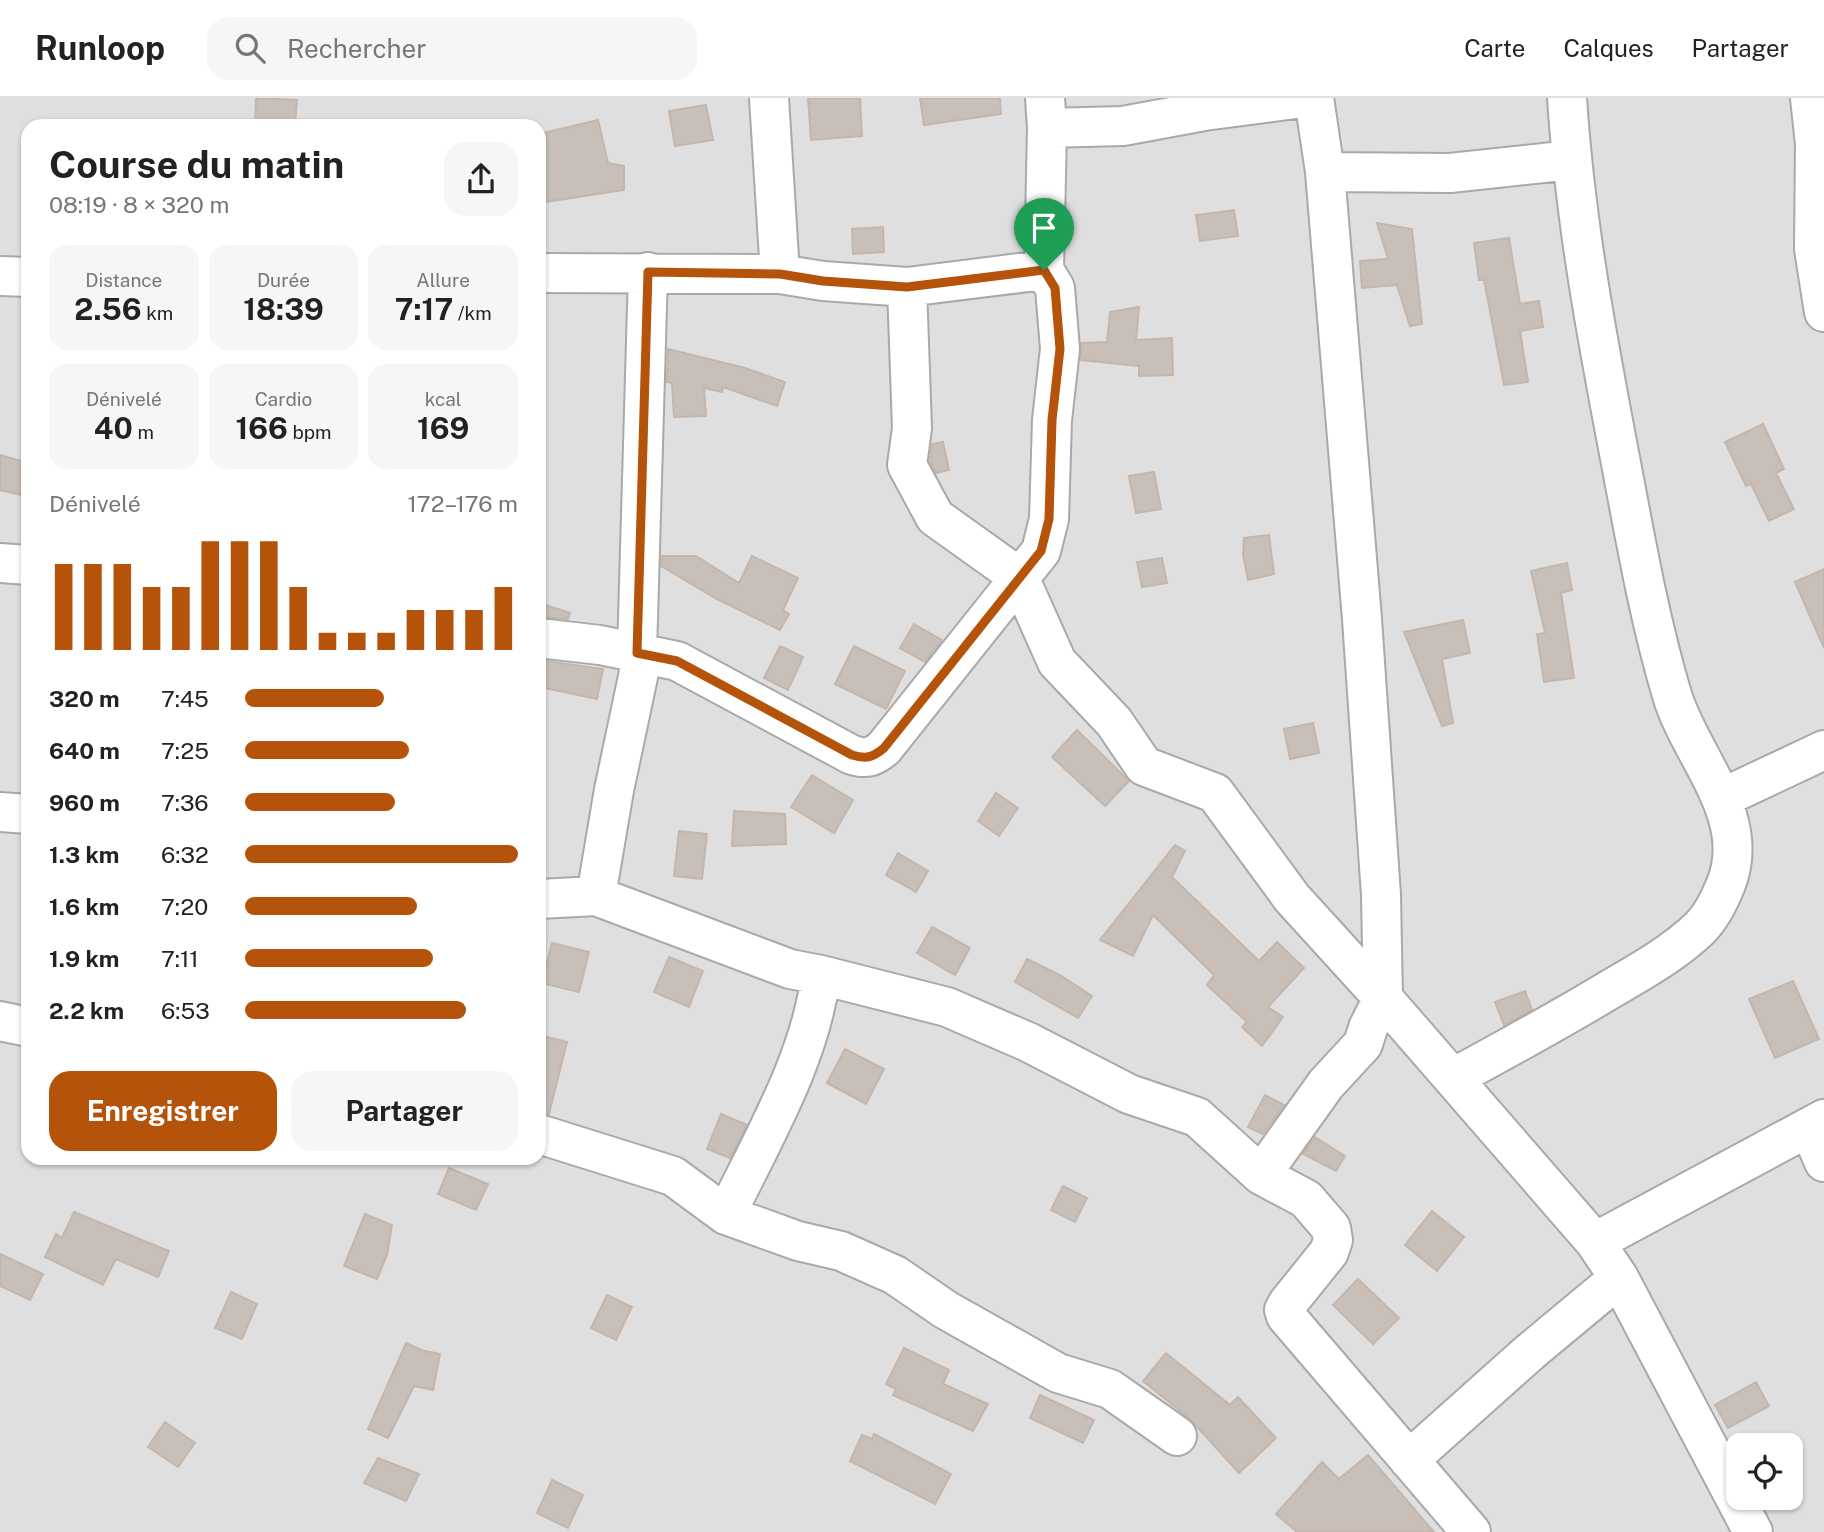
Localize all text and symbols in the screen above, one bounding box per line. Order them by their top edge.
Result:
search box [207,17,697,80]
text: Runloop [35,29,165,67]
icon: search [231,29,269,67]
text: Rechercher [287,33,426,64]
text: Carte [1464,34,1525,62]
text: Calques [1563,34,1654,62]
text: Partager [1692,34,1789,62]
text: Course du matin [49,142,344,187]
button: share [444,142,518,216]
text: 08:19 · 8 × 320 m [49,191,229,218]
pin [1014,198,1074,270]
icon: arrive [1025,209,1063,247]
text: Distance [85,269,162,291]
text: Durée [257,269,310,291]
text: Allure [416,269,470,291]
text: 2.56 [74,291,142,327]
text: 18:39 [243,291,324,327]
text: 7:17 [395,291,453,327]
text: km [142,302,173,324]
text: /km [453,302,492,324]
text: Dénivelé [86,388,162,410]
text: Cardio [255,388,312,410]
text: kcal [425,388,462,410]
text: 40 [94,410,133,446]
text: 166 [235,410,288,446]
text: 169 [417,410,469,446]
text: m [133,421,154,443]
text: bpm [288,421,332,443]
text: Dénivelé [49,490,141,517]
text: 172–176 m [407,490,518,517]
text: 320 m [49,685,120,712]
text: 7:45 [161,685,209,712]
text: 640 m [49,737,120,764]
text: 7:25 [161,737,209,764]
text: 960 m [49,789,120,816]
text: 7:36 [161,789,209,816]
text: 1.3 km [49,841,119,868]
text: 6:32 [161,841,209,868]
text: 1.6 km [49,893,119,920]
text: 7:20 [161,893,208,920]
text: 1.9 km [49,945,119,972]
text: 7:11 [161,945,199,972]
text: 2.2 km [49,997,124,1024]
text: 6:53 [161,997,210,1024]
button: Enregistrer [49,1071,277,1151]
button: Partager [291,1071,518,1151]
map controls [1726,1433,1803,1510]
button: locate [1726,1433,1803,1510]

